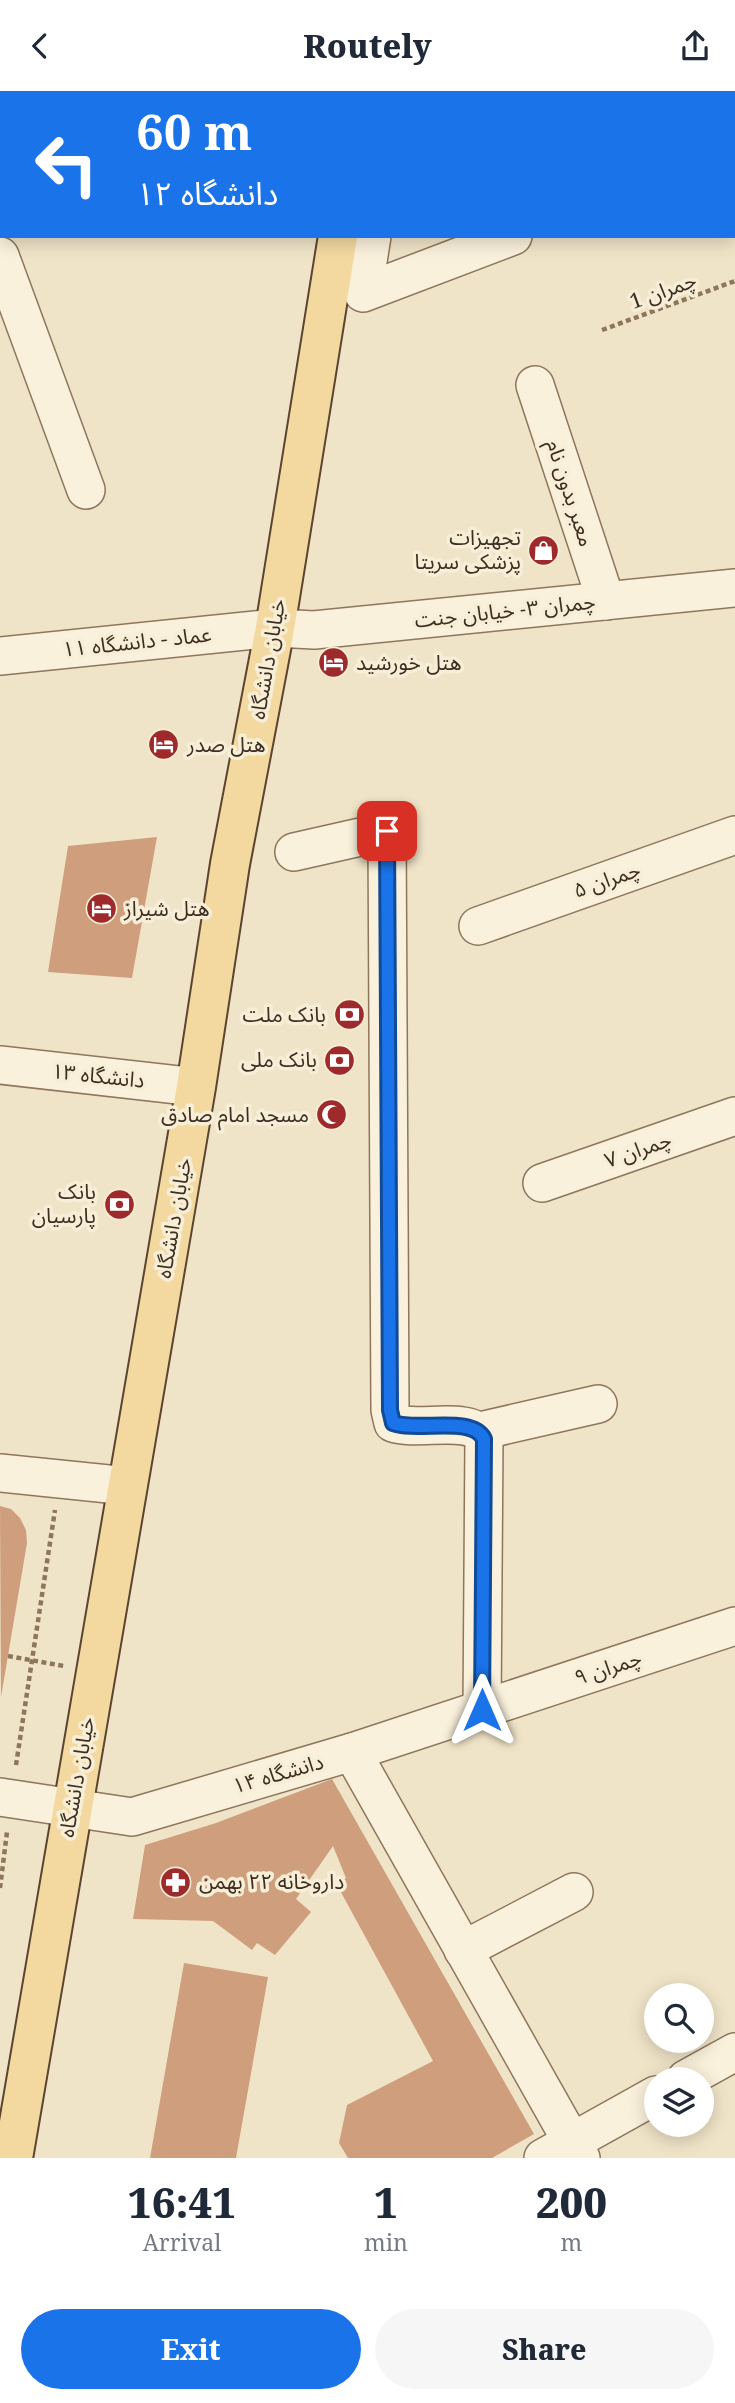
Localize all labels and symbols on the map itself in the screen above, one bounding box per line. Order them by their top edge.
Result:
street label: چمران 1 [625,265,700,315]
street label: معبر بدون نام [538,436,601,551]
place label: تجهیزات پزشکی سریتا [415,523,521,575]
shop icon: تجهیزات پزشکی سریتا [527,533,561,567]
street label: چمران ۳- خیابان جنت [413,587,597,633]
street label: خیابان دانشگاه [243,596,291,721]
street label: عماد - دانشگاه ۱۱ [61,619,213,663]
hotel icon: هتل خورشید [316,646,350,680]
place label: هتل خورشید [356,648,462,676]
hotel icon: هتل صدر [147,728,181,762]
place label: هتل صدر [186,730,266,758]
pin [357,801,417,861]
street label: چمران ۵ [569,855,644,904]
hotel icon: هتل شیراز [84,892,118,926]
place label: هتل شیراز [123,894,209,922]
bank icon: بانک ملت [332,998,366,1032]
place label: بانک ملت [242,1000,326,1028]
bank icon: بانک ملی [323,1043,357,1077]
place label: بانک ملی [241,1045,317,1073]
street label: دانشگاه ۱۳ [50,1056,146,1094]
mosque icon: مسجد امام صادق [315,1098,349,1132]
place label: مسجد امام صادق [161,1100,309,1131]
street label: چمران ۷ [600,1125,675,1174]
street label: خیابان دانشگاه [149,1155,197,1280]
place label: بانک پارسیان [32,1177,96,1229]
bank icon: بانک پارسیان [102,1187,136,1221]
street label: چمران ۹ [570,1643,645,1691]
position arrow [445,1673,519,1747]
street label: خیابان دانشگاه [52,1714,100,1839]
street label: دانشگاه ۱۴ [229,1747,326,1799]
pharmacy icon: داروخانه ۲۲ بهمن [159,1865,193,1899]
place label: داروخانه ۲۲ بهمن [199,1867,344,1895]

